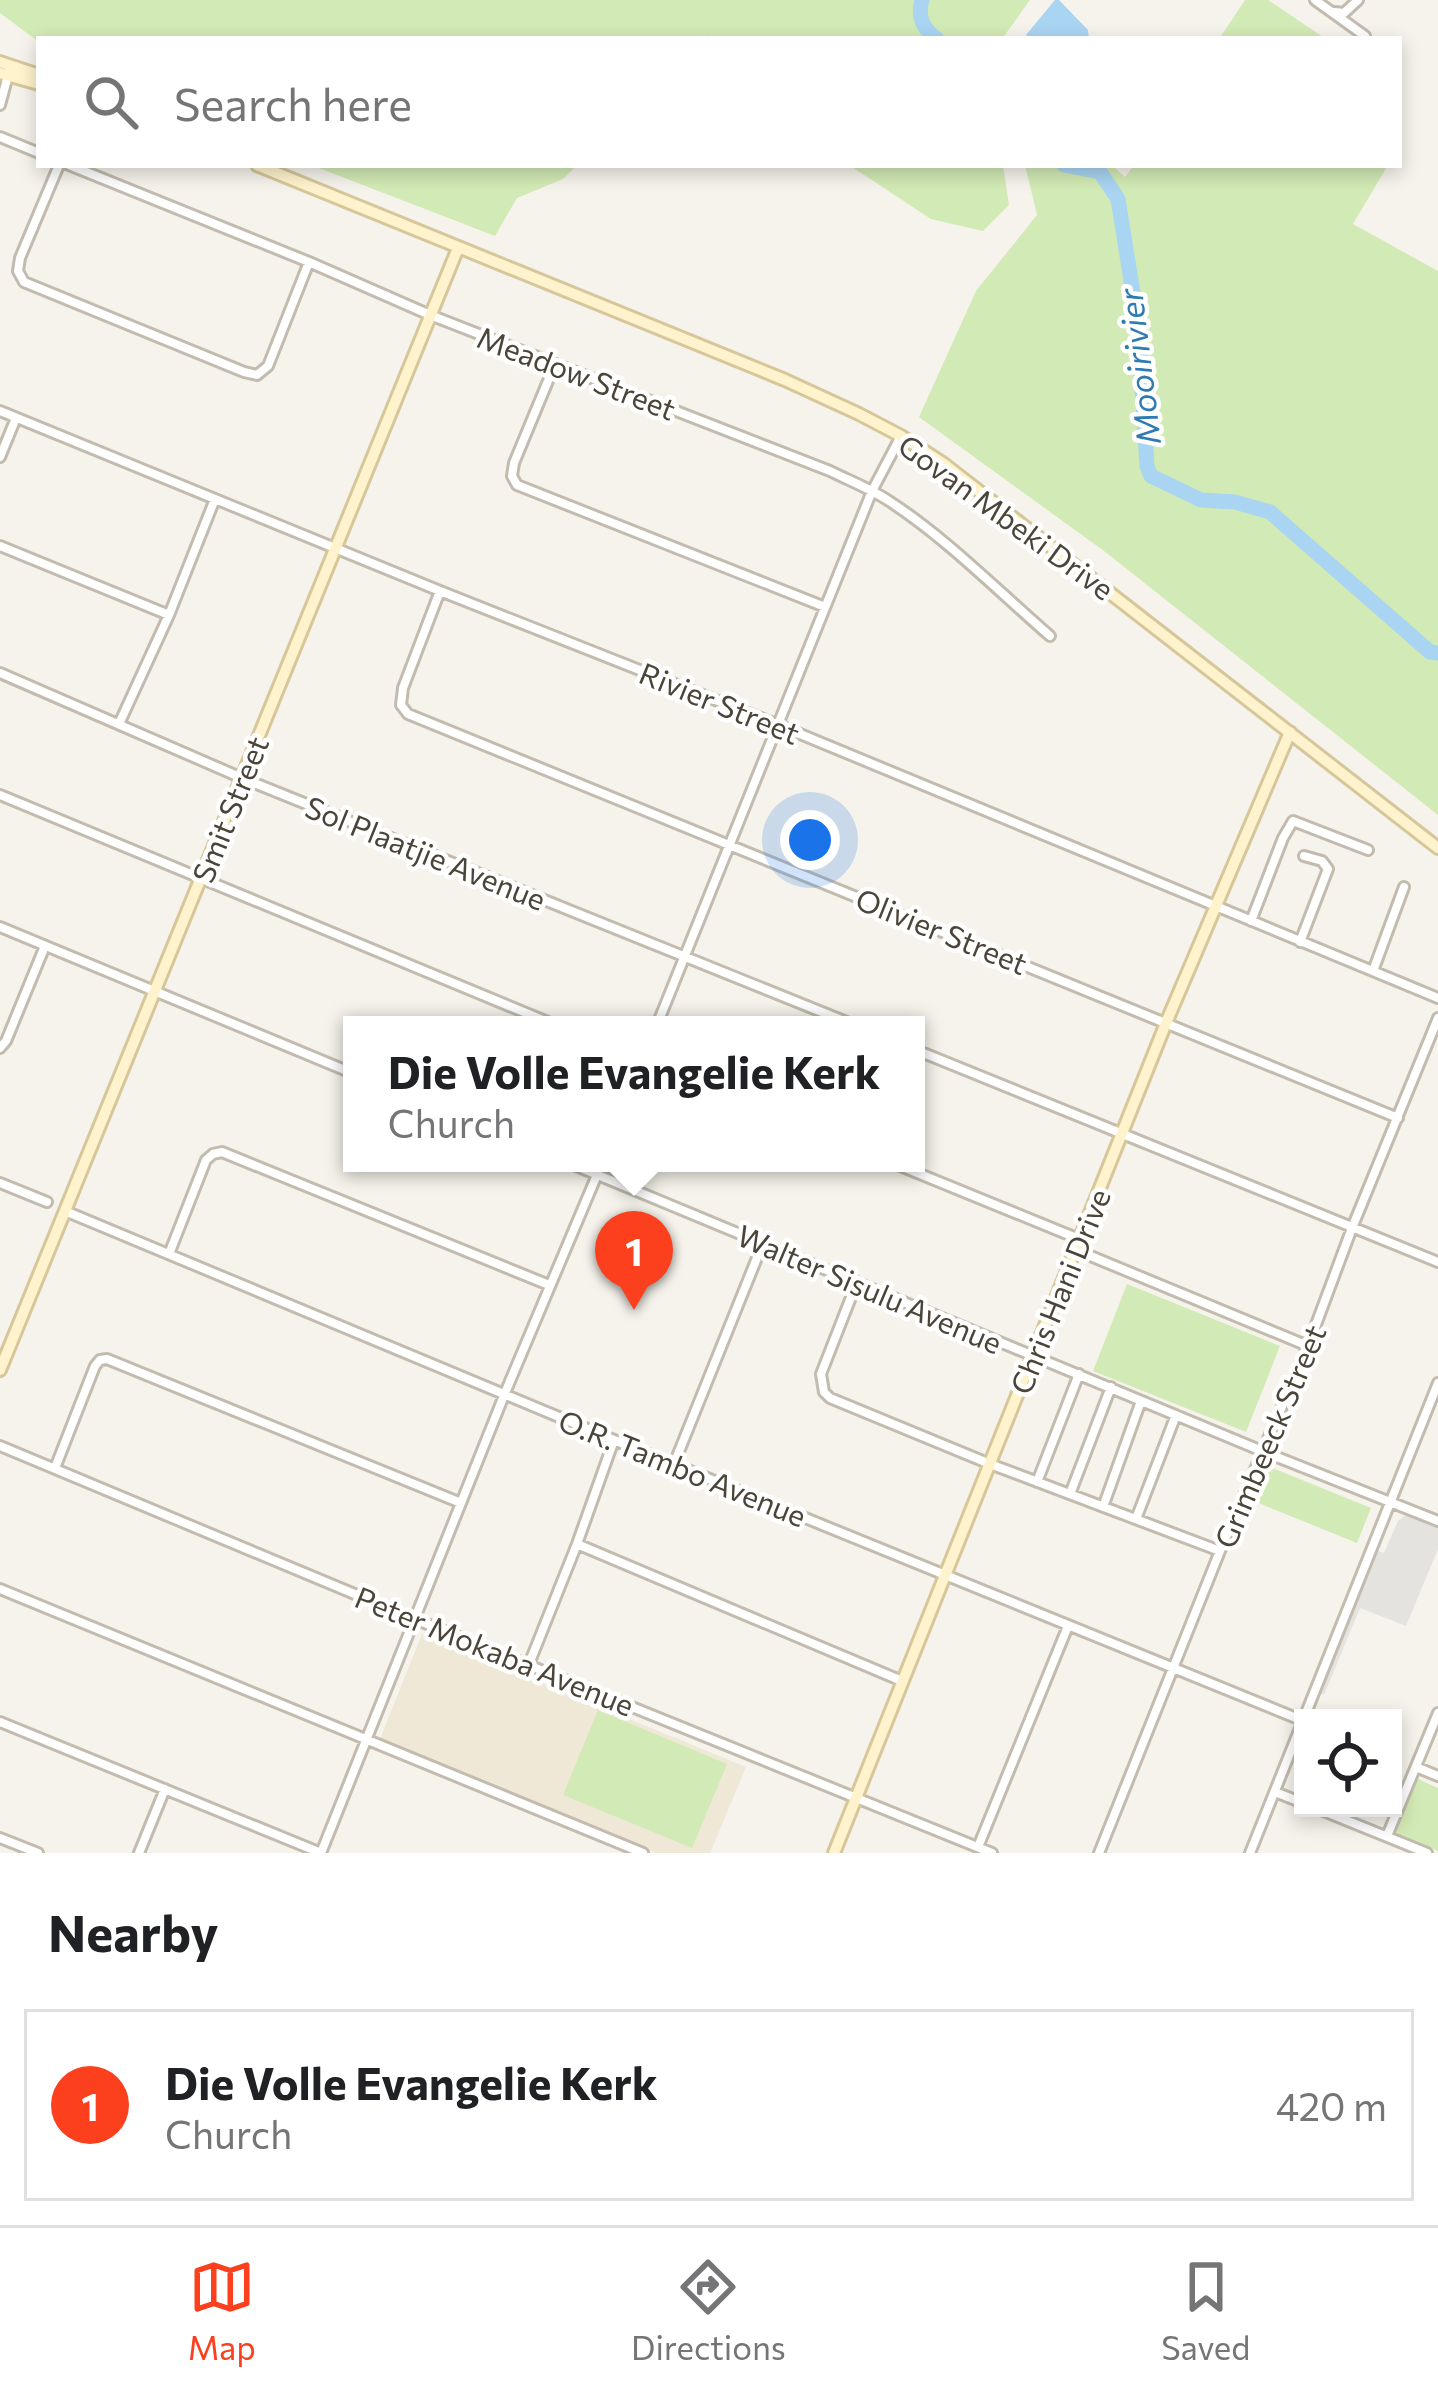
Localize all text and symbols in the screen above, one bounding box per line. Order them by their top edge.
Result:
search box [36,36,1402,168]
icon: search [78,69,144,135]
text: Search here [174,75,412,130]
water label: Mooirivier [1108,285,1168,447]
street label: Meadow Street [473,317,681,427]
street label: Govan Mbeki Drive [892,425,1122,607]
street label: Rivier Street [635,653,805,751]
street label: Smit Street [183,731,275,887]
street label: Sol Plaatjie Avenue [300,787,552,917]
your location [780,810,840,870]
street label: Olivier Street [851,879,1033,981]
popup [343,1016,925,1172]
text: Die Volle Evangelie Kerk [388,1043,880,1098]
text: Church [388,1098,515,1146]
street label: Chris Hani Drive [1001,1183,1117,1399]
pin: 1 [595,1211,673,1310]
street label: Walter Sisulu Avenue [732,1216,1008,1360]
street label: Grimbeeck Street [1205,1319,1333,1553]
street label: O.R. Tambo Avenue [554,1400,812,1534]
street label: Peter Mokaba Avenue [350,1577,640,1723]
map controls [1294,1709,1402,1817]
button: locate [1294,1709,1402,1817]
text: Nearby [48,1900,218,1963]
text: Die Volle Evangelie Kerk [165,2054,658,2109]
text: 1 [81,2081,99,2129]
text: 420 m [1276,2081,1387,2129]
text: Church [165,2109,292,2157]
tab: Map [188,2254,256,2367]
tab: Directions [631,2254,786,2367]
tab: Saved [1161,2254,1250,2367]

